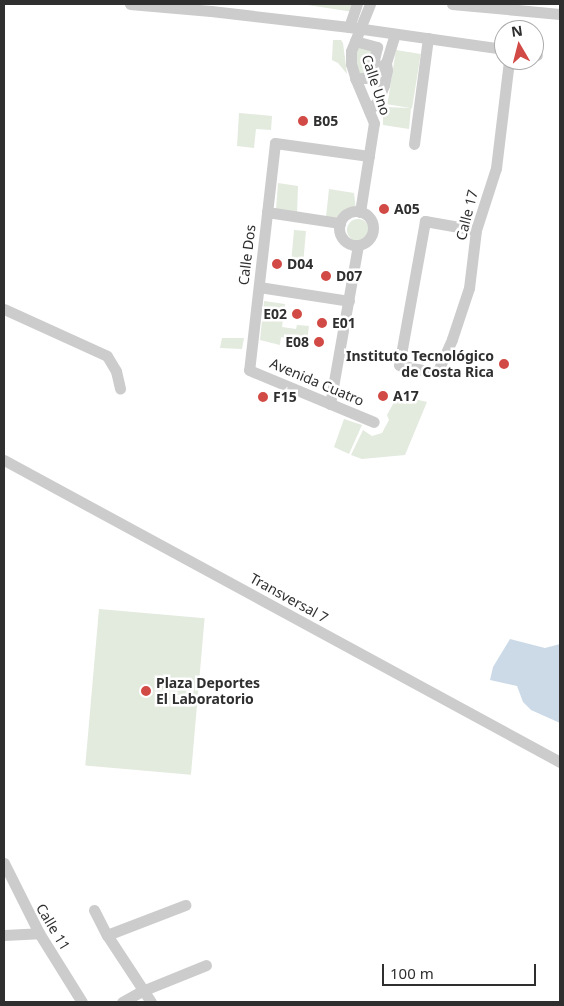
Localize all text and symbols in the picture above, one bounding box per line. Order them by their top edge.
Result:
north arrow [494,20,544,70]
text: N [510,20,524,41]
street label: Calle Uno [358,53,394,117]
place label: B05 [313,113,338,129]
marker: B05 [297,115,309,127]
street label: Calle 17 [453,188,481,242]
place label: A05 [394,201,420,217]
marker: A05 [378,203,390,215]
street label: Calle Dos [235,224,259,286]
place label: D04 [287,256,313,272]
marker: D04 [271,258,283,270]
place label: D07 [336,268,362,284]
marker: D07 [320,270,332,282]
place label: E02 [263,306,287,322]
marker: E02 [291,308,303,320]
place label: E01 [332,315,356,331]
marker: E01 [316,317,328,329]
place label: E08 [285,334,309,350]
marker: E08 [313,336,325,348]
place label: Instituto Tecnológico de Costa Rica [346,348,494,381]
street label: Avenida Cuatro [267,355,367,409]
marker: Instituto Tecnológico de Costa Rica [498,358,510,370]
place label: A17 [393,388,419,404]
place label: F15 [273,389,297,405]
marker: A17 [377,390,389,402]
marker: F15 [257,391,269,403]
street label: Transversal 7 [247,570,331,626]
place label: Plaza Deportes El Laboratorio [156,675,260,708]
marker: Plaza Deportes El Laboratorio [140,685,152,697]
street label: Calle 11 [33,901,73,953]
scale bar [384,954,538,986]
text: 100 m [390,963,434,983]

